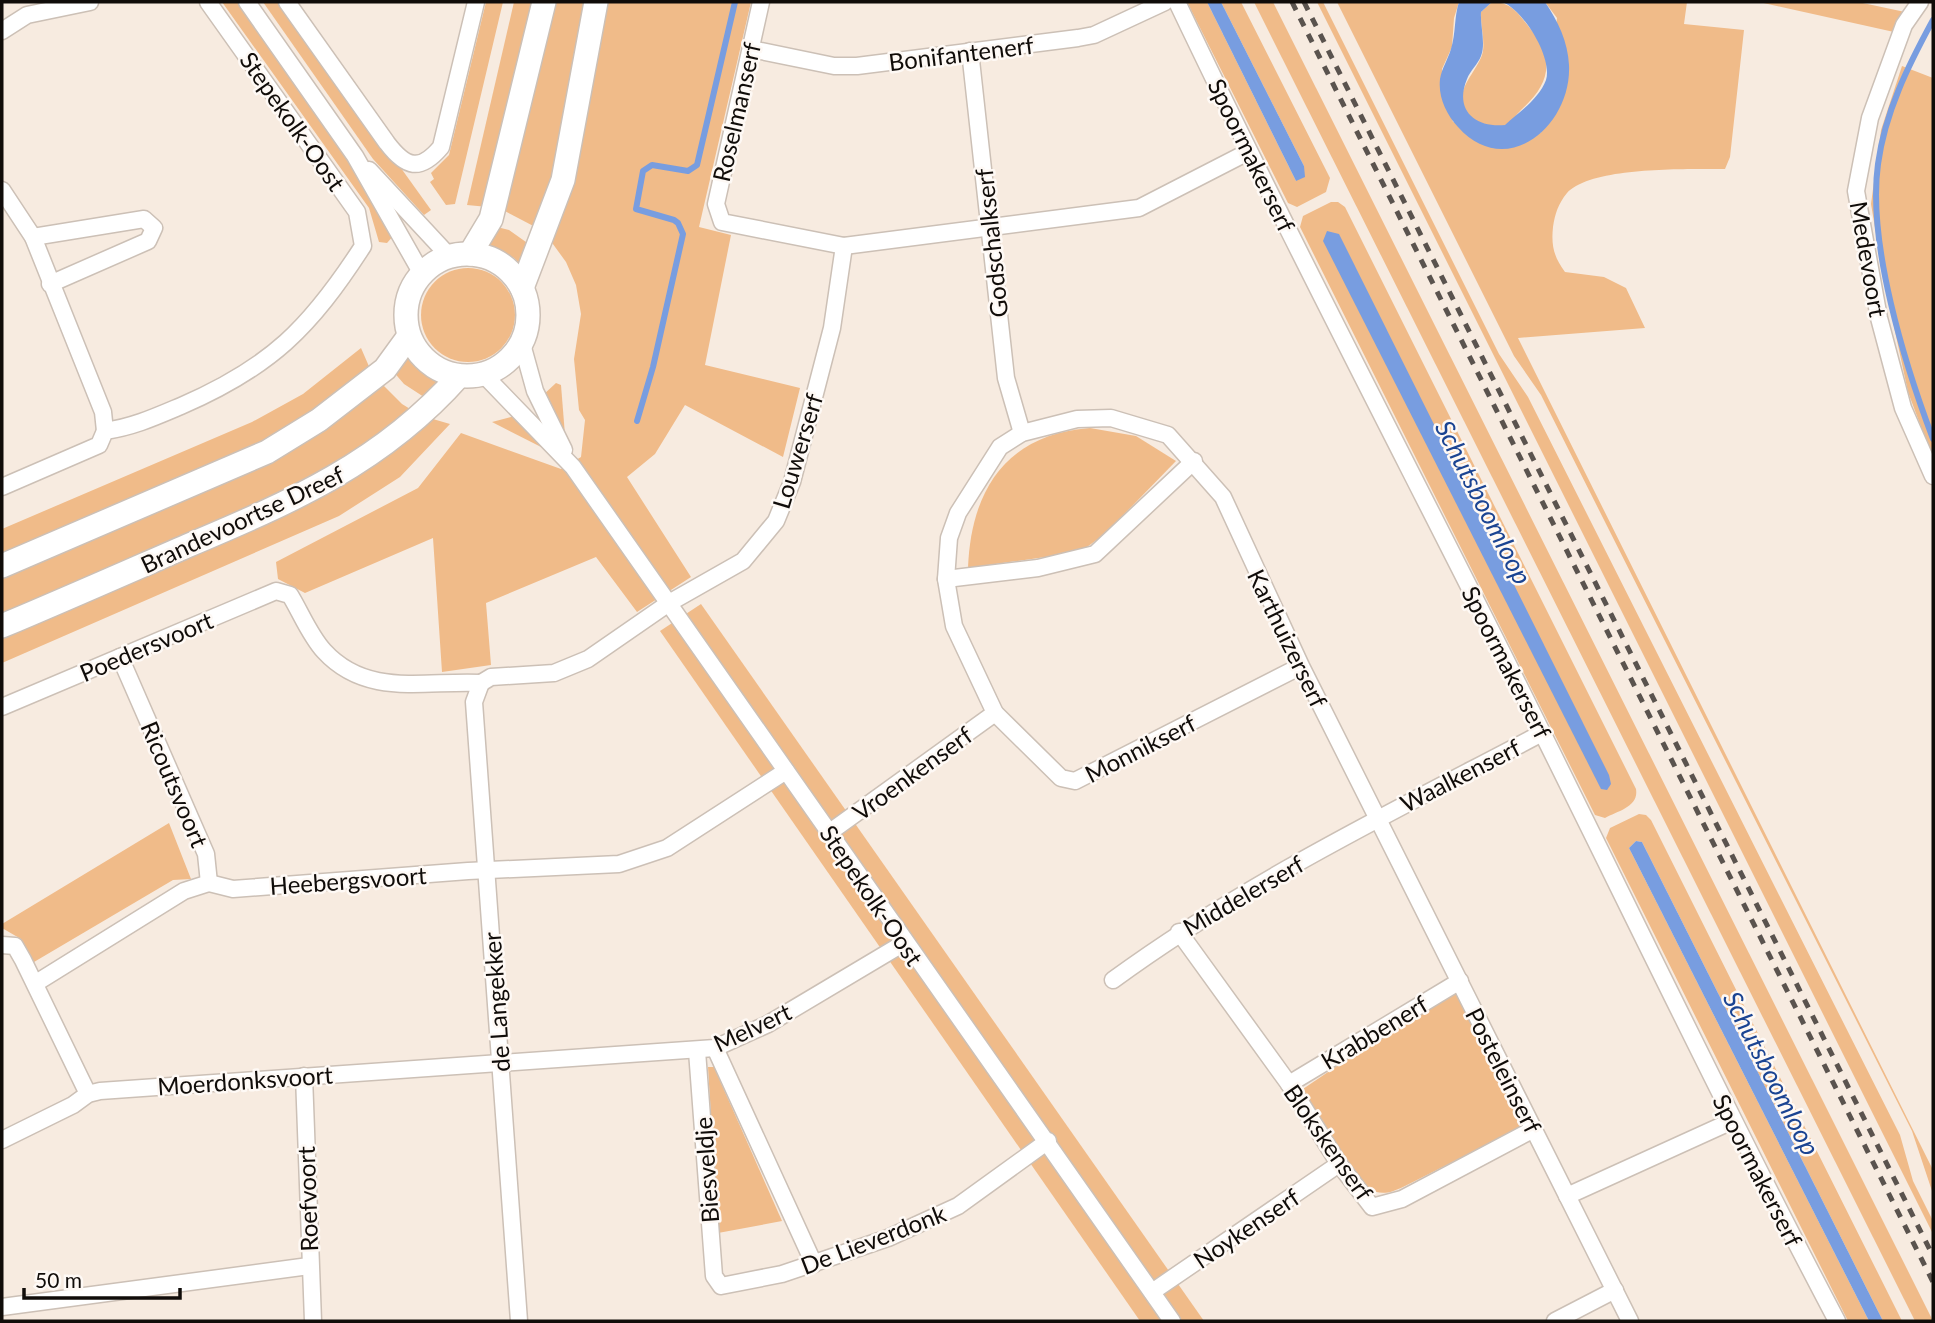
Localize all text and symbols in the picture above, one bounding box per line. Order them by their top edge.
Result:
street label: Bonifantenerf [887,30,1036,76]
street label: Roselmanserf [706,39,766,184]
street label: Stepekolk-Oost [234,46,352,196]
street label: Spoormakerserf [1202,74,1302,237]
street label: Godschalkserf [969,166,1013,319]
street label: Medevoort [1845,199,1894,320]
street label: Louwerserf [766,389,828,512]
water label: Schutsboomloop [1429,415,1539,589]
street label: Brandevoortse Dreef [136,459,349,579]
street label: Karthuizerserf [1242,564,1334,712]
street label: Spoormakerserf [1456,581,1558,743]
street label: Poedersvoort [75,605,217,687]
street label: Monnikserf [1080,707,1201,788]
street label: Ricoutsvoort [135,717,215,852]
street label: Vroenkenserf [847,720,978,826]
street label: Waalkenserf [1395,732,1525,818]
street label: Stepekolk-Oost [814,819,930,971]
street label: Middelerserf [1177,848,1309,941]
street label: Heebergsvoort [269,860,428,900]
street label: de Langekker [477,931,515,1073]
water label: Schutsboomloop [1717,986,1827,1160]
street label: Krabbenerf [1315,989,1433,1075]
street label: Melvert [709,996,796,1058]
street label: Posteleinserf [1460,1003,1548,1138]
street label: Moerdonksvoort [156,1059,334,1101]
street label: Blokskenserf [1278,1078,1380,1206]
street label: Spoormakerserf [1707,1089,1809,1251]
street label: Biesveldje [688,1116,724,1224]
street label: Roefvoort [291,1145,323,1252]
street label: Noykenserf [1188,1182,1305,1274]
street label: De Lieverdonk [796,1198,950,1280]
scale bar [24,1256,180,1300]
text: 50 m [35,1267,82,1292]

